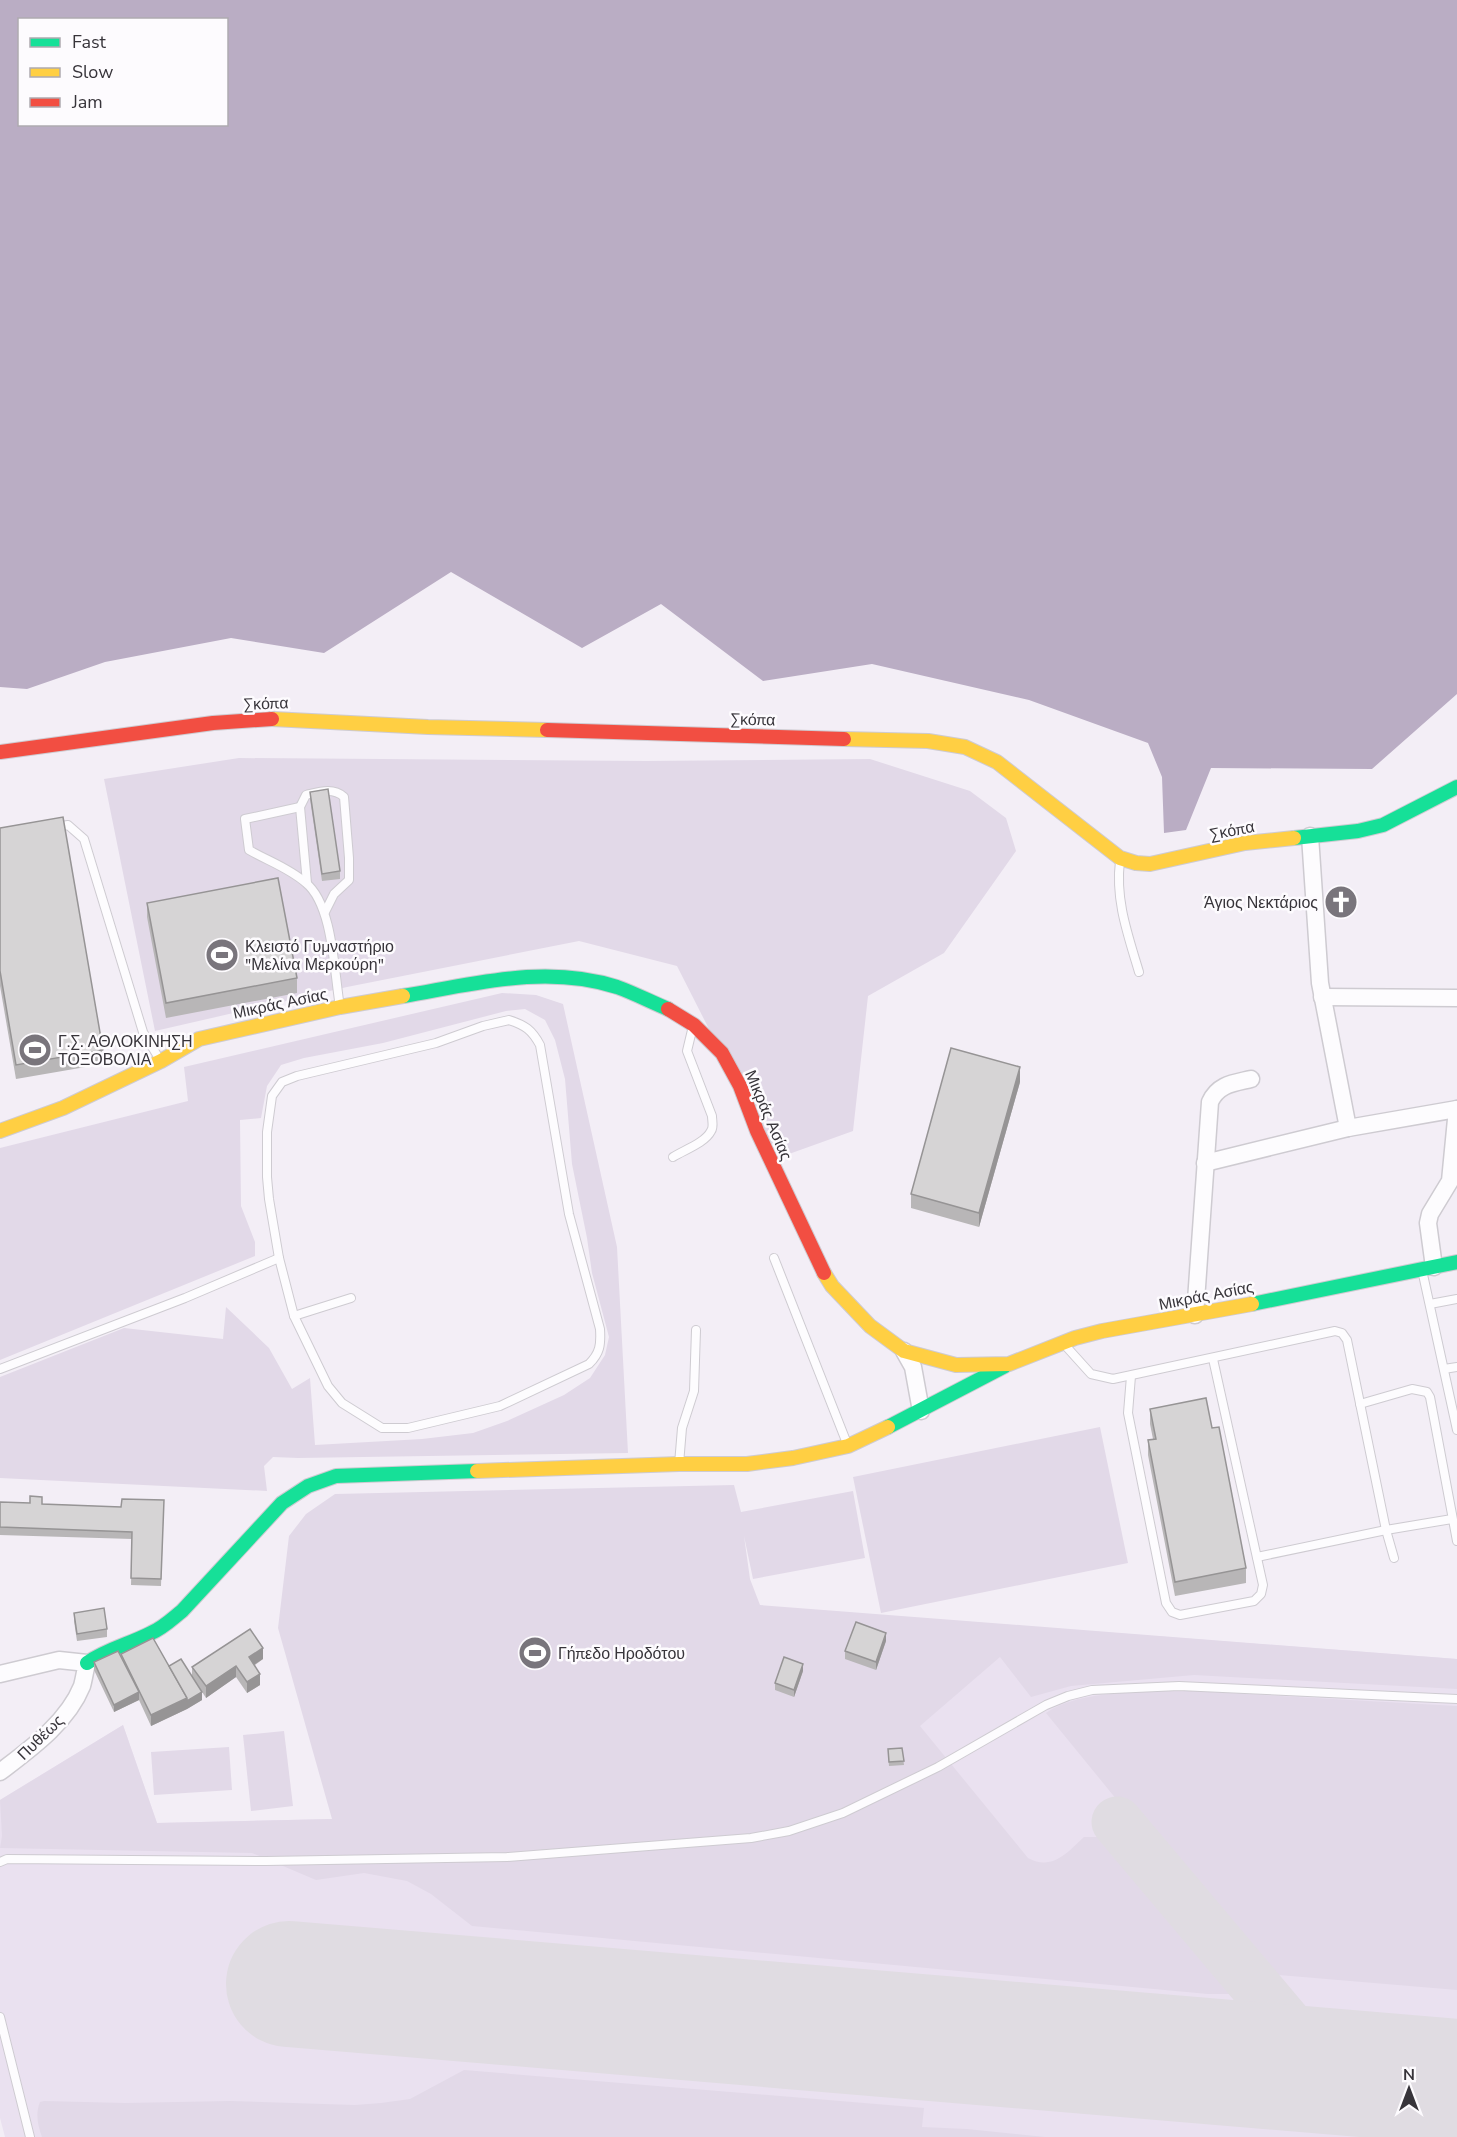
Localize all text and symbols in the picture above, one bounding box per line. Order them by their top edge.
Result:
legend [18,18,228,126]
text: Fast [72,30,107,54]
text: Slow [72,60,113,84]
text: Jam [71,90,103,114]
street label: Σκόπα [243,692,289,716]
street label: Σκόπα [730,709,776,731]
street label: Σκόπα [1208,816,1256,846]
church icon: Άγιος Νεκτάριος [1323,884,1359,920]
place label: Άγιος Νεκτάριος [1204,892,1318,914]
place label: Κλειστό Γυμναστήριο "Μελίνα Μερκούρη" [245,936,394,976]
sports icon: Κλειστό Γυμναστήριο "Μελίνα Μερκούρη" [204,937,240,973]
street label: Μικράς Ασίας [231,983,330,1025]
place label: Γ.Σ. ΑΘΛΟΚΙΝΗΣΗ ΤΟΞΟΒΟΛΙΑ [58,1031,193,1071]
sports icon: Γ.Σ. ΑΘΛΟΚΙΝΗΣΗ ΤΟΞΟΒΟΛΙΑ [17,1032,53,1068]
street label: Μικράς Ασίας [739,1067,797,1164]
street label: Μικράς Ασίας [1157,1276,1256,1316]
sports icon: Γήπεδο Ηροδότου [517,1635,553,1671]
place label: Γήπεδο Ηροδότου [558,1643,685,1665]
street label: Πυθέως [13,1710,69,1765]
north arrow [1379,2059,1439,2119]
text: N [1403,2064,1415,2086]

